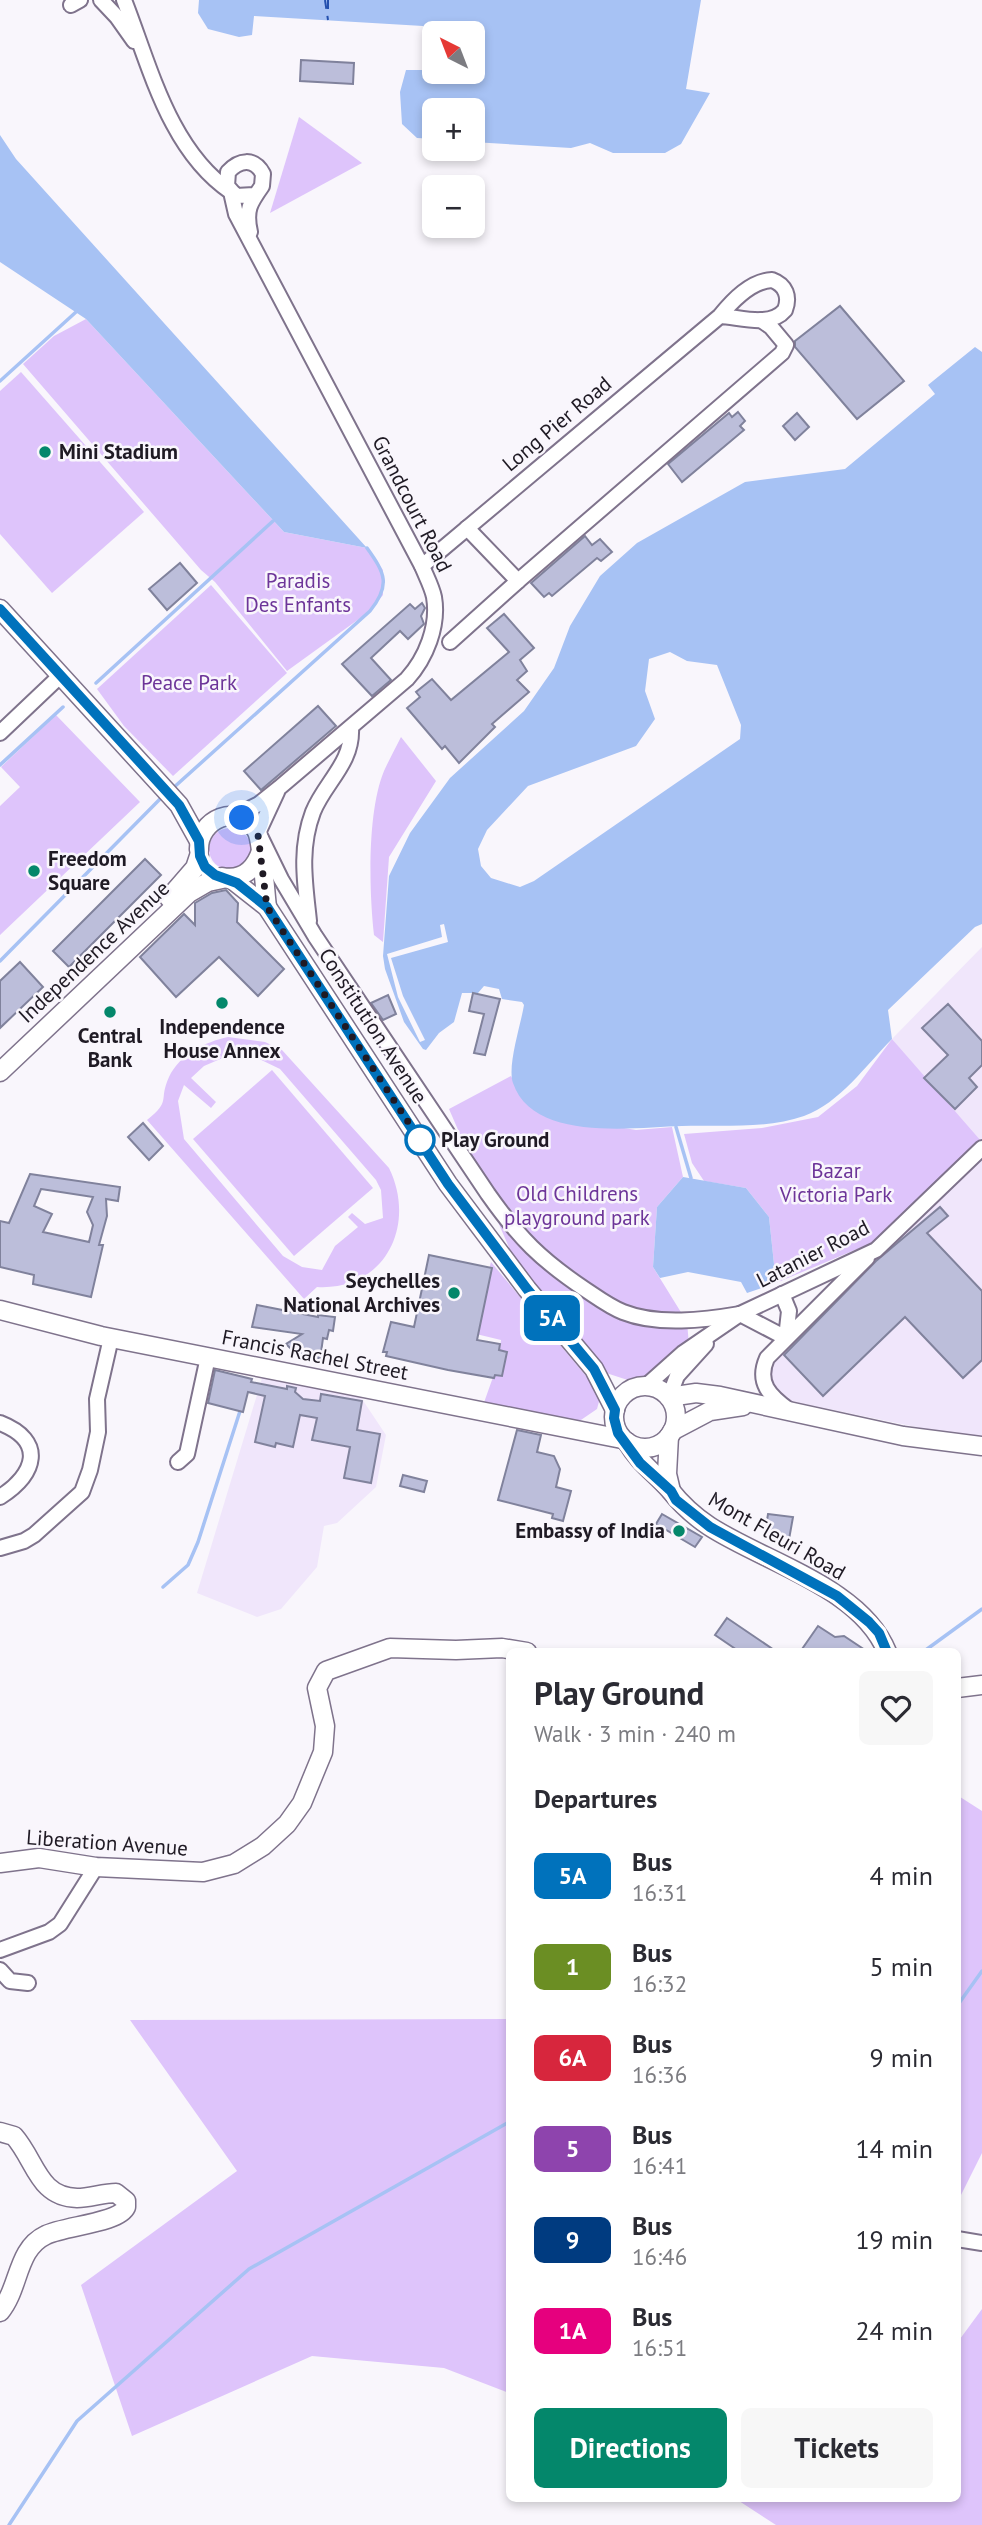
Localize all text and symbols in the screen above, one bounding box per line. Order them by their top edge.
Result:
north arrow [422,21,485,84]
map controls [422,21,485,238]
button: + [422,98,485,161]
button: − [422,175,485,238]
street label: Long Pier Road [496,370,617,477]
street label: Grandcourt Road [366,431,458,577]
place label: Mini Stadium [59,438,178,465]
marker: Mini Stadium [37,444,53,460]
park label: Paradis Des Enfants [245,567,351,618]
park label: Peace Park [141,669,237,696]
your location [224,800,259,835]
place label: Freedom Square [48,845,127,896]
marker: Freedom Square [26,863,42,879]
street label: Independence Avenue [13,875,175,1029]
street label: Constitution Avenue [313,943,434,1109]
marker: Independence House Annex [214,995,230,1011]
marker: Central Bank [102,1004,118,1020]
place label: Independence House Annex [159,1013,285,1064]
place label: Central Bank [78,1022,143,1073]
marker: Play Ground [405,1125,435,1155]
place label: Play Ground [441,1126,549,1153]
park label: Bazar Victoria Park [779,1157,892,1208]
park label: Old Childrens playground park [504,1180,650,1231]
street label: Latanier Road [752,1214,874,1294]
place label: Seychelles National Archives [283,1267,440,1318]
marker: Seychelles National Archives [446,1285,462,1301]
line badge: 5A [520,1295,584,1341]
text: 5A [538,1302,566,1333]
street label: Francis Rachel Street [220,1323,411,1386]
street label: Mont Fleuri Road [704,1485,851,1586]
place label: Embassy of India [515,1517,665,1544]
marker: Embassy of India [671,1523,687,1539]
text: Play Ground [534,1671,704,1714]
button: heart [859,1671,933,1745]
text: Walk · 3 min · 240 m [534,1719,736,1748]
text: Departures [534,1782,657,1815]
street label: Liberation Avenue [25,1823,189,1862]
text: Bus [632,1845,672,1878]
text: 4 min [870,1859,933,1892]
text: 5A [558,1860,587,1891]
text: 16:31 [632,1878,687,1907]
text: Bus [632,1936,672,1969]
text: 5 min [870,1950,933,1983]
text: 1 [566,1951,579,1982]
text: 16:32 [632,1969,687,1998]
text: Bus [632,2027,672,2060]
text: 9 min [870,2041,933,2074]
text: 6A [558,2042,587,2073]
text: 16:36 [632,2060,687,2089]
text: Bus [632,2118,672,2151]
text: 14 min [855,2132,933,2165]
text: 5 [566,2133,579,2164]
text: 16:41 [632,2151,687,2180]
text: Bus [632,2209,672,2242]
text: 19 min [855,2223,933,2256]
text: 9 [566,2224,579,2255]
text: 16:46 [632,2242,687,2271]
text: Bus [632,2300,672,2333]
text: 24 min [855,2314,933,2347]
text: 1A [558,2315,587,2346]
text: 16:51 [632,2333,687,2362]
button: Directions [534,2408,727,2488]
button: Tickets [741,2408,933,2488]

